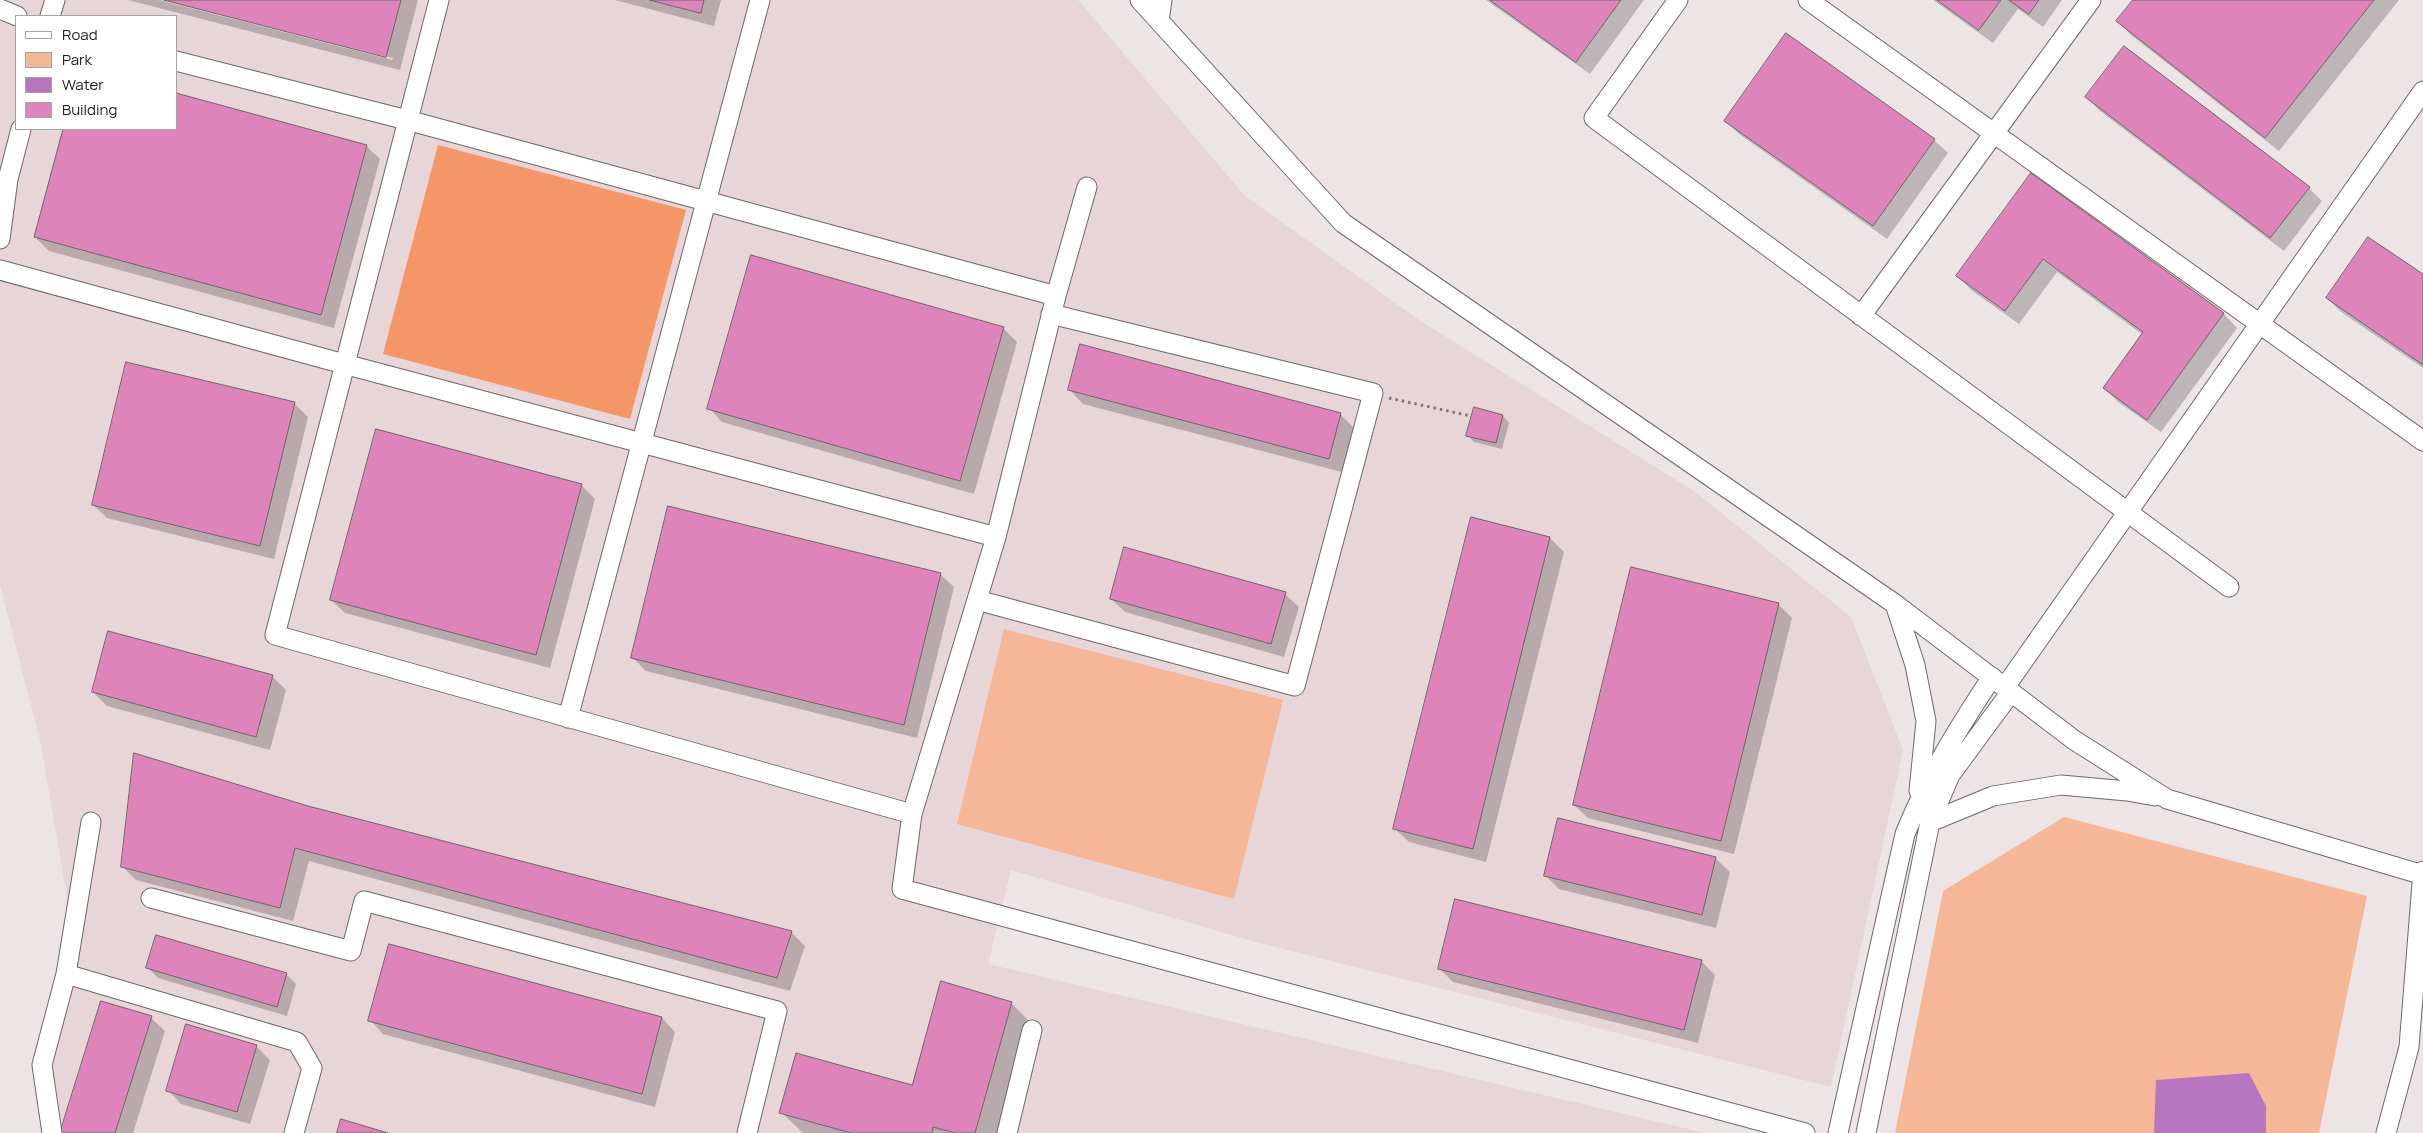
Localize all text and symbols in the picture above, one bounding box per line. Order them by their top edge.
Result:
legend [15,15,178,130]
text: Road [62,24,98,45]
text: Park [62,49,92,70]
text: Water [62,74,104,95]
text: Building [62,99,117,120]

